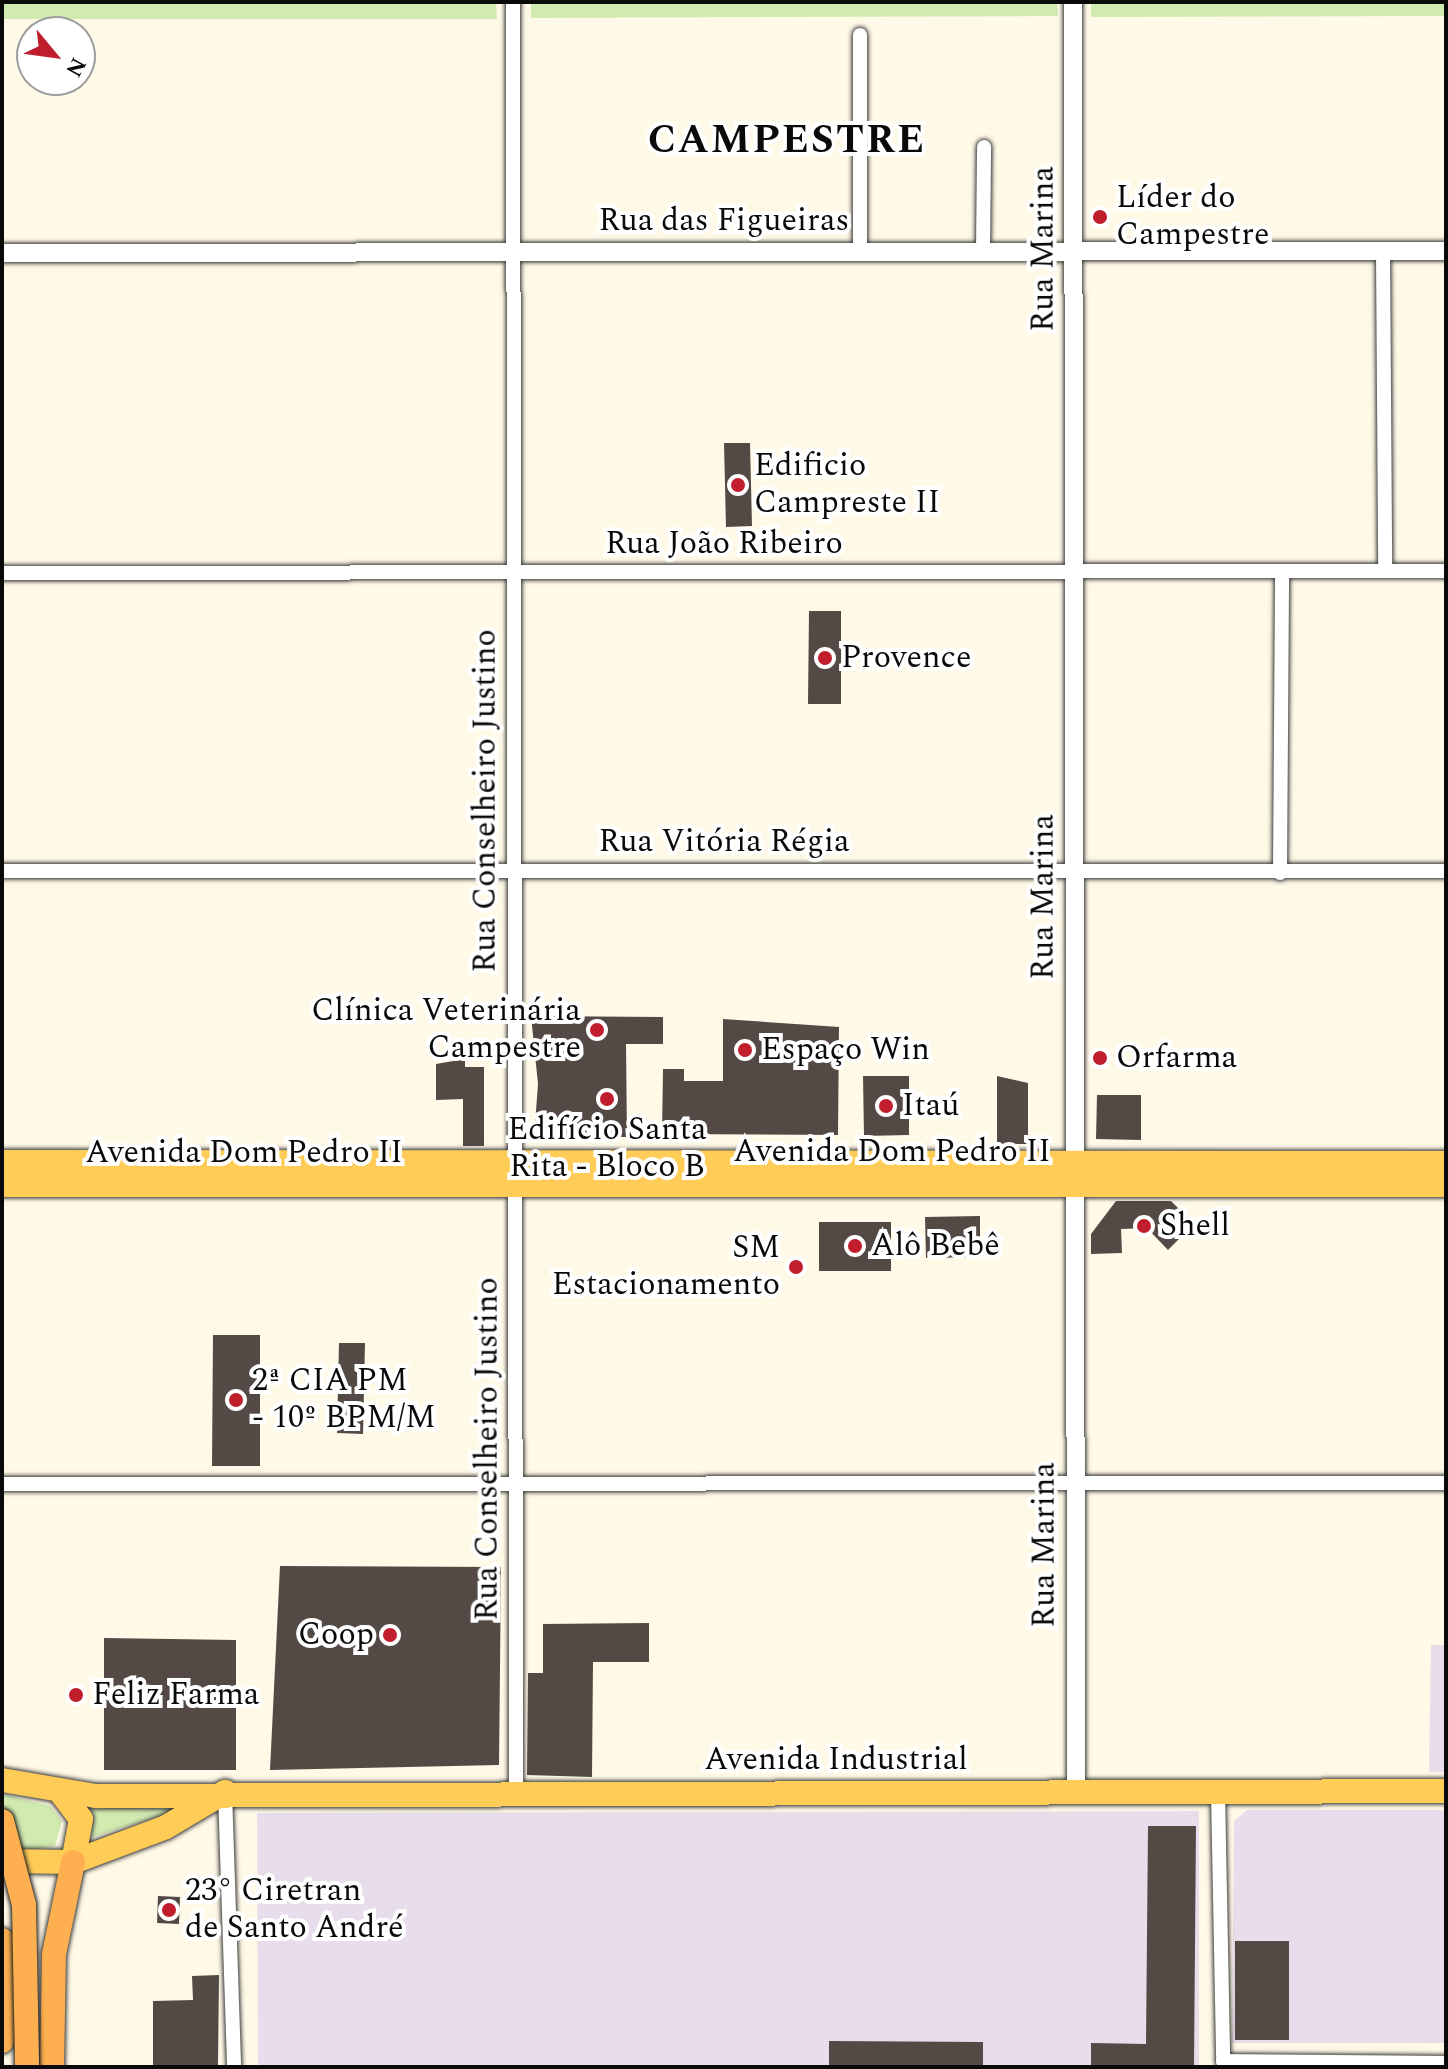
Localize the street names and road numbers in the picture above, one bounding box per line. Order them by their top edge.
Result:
street label: Rua Marina [1025,166,1063,332]
street label: Rua das Figueiras [599,202,849,240]
street label: Rua João Ribeiro [605,525,843,563]
street label: Rua Conselheiro Justino [467,629,505,973]
street label: Rua Marina [1025,814,1063,980]
street label: Rua Vitória Régia [598,823,850,861]
street label: Avenida Dom Pedro II [733,1133,1051,1171]
street label: Avenida Dom Pedro II [85,1134,403,1172]
street label: Rua Conselheiro Justino [469,1277,507,1621]
street label: Rua Marina [1026,1462,1064,1628]
street label: Avenida Industrial [704,1741,968,1779]

